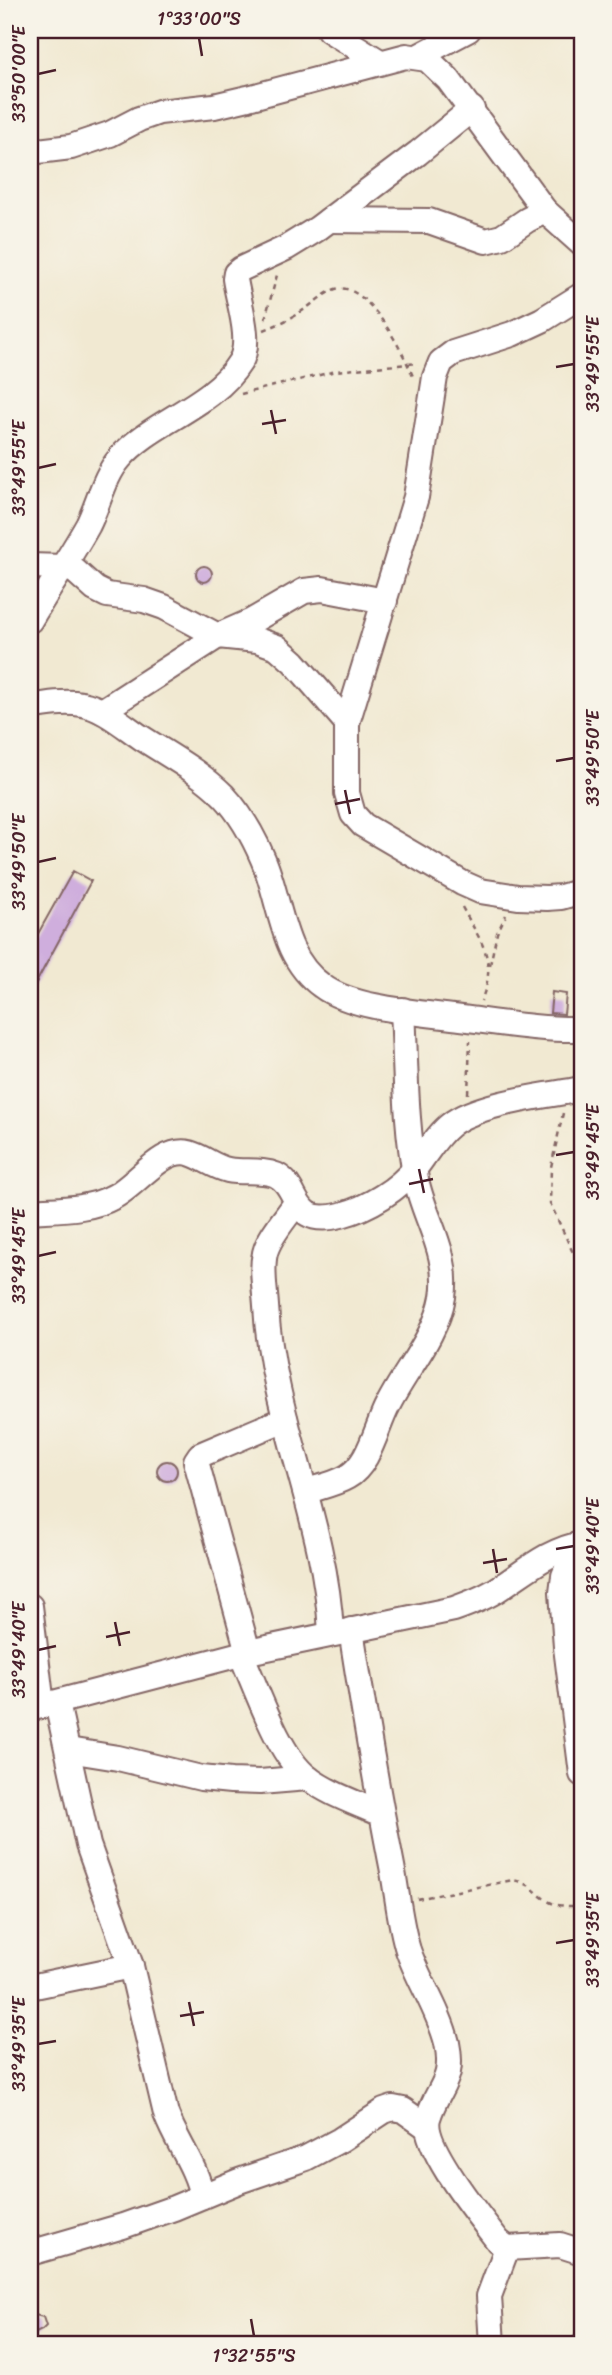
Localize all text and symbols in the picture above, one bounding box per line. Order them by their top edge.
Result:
text: 1°33'00"S [157,3,241,35]
text: 33°50'00"E [3,25,35,122]
text: 33°49'55"E [577,315,609,412]
text: 33°49'55"E [3,419,35,516]
text: 33°49'50"E [577,709,609,806]
text: 33°49'50"E [3,813,35,910]
text: 33°49'45"E [577,1103,609,1200]
text: 33°49'45"E [3,1207,35,1304]
text: 33°49'40"E [577,1497,609,1594]
text: 33°49'40"E [3,1601,35,1698]
text: 33°49'35"E [577,1892,609,1987]
text: 33°49'35"E [3,1996,35,2091]
text: 1°32'55"S [212,2340,296,2372]

